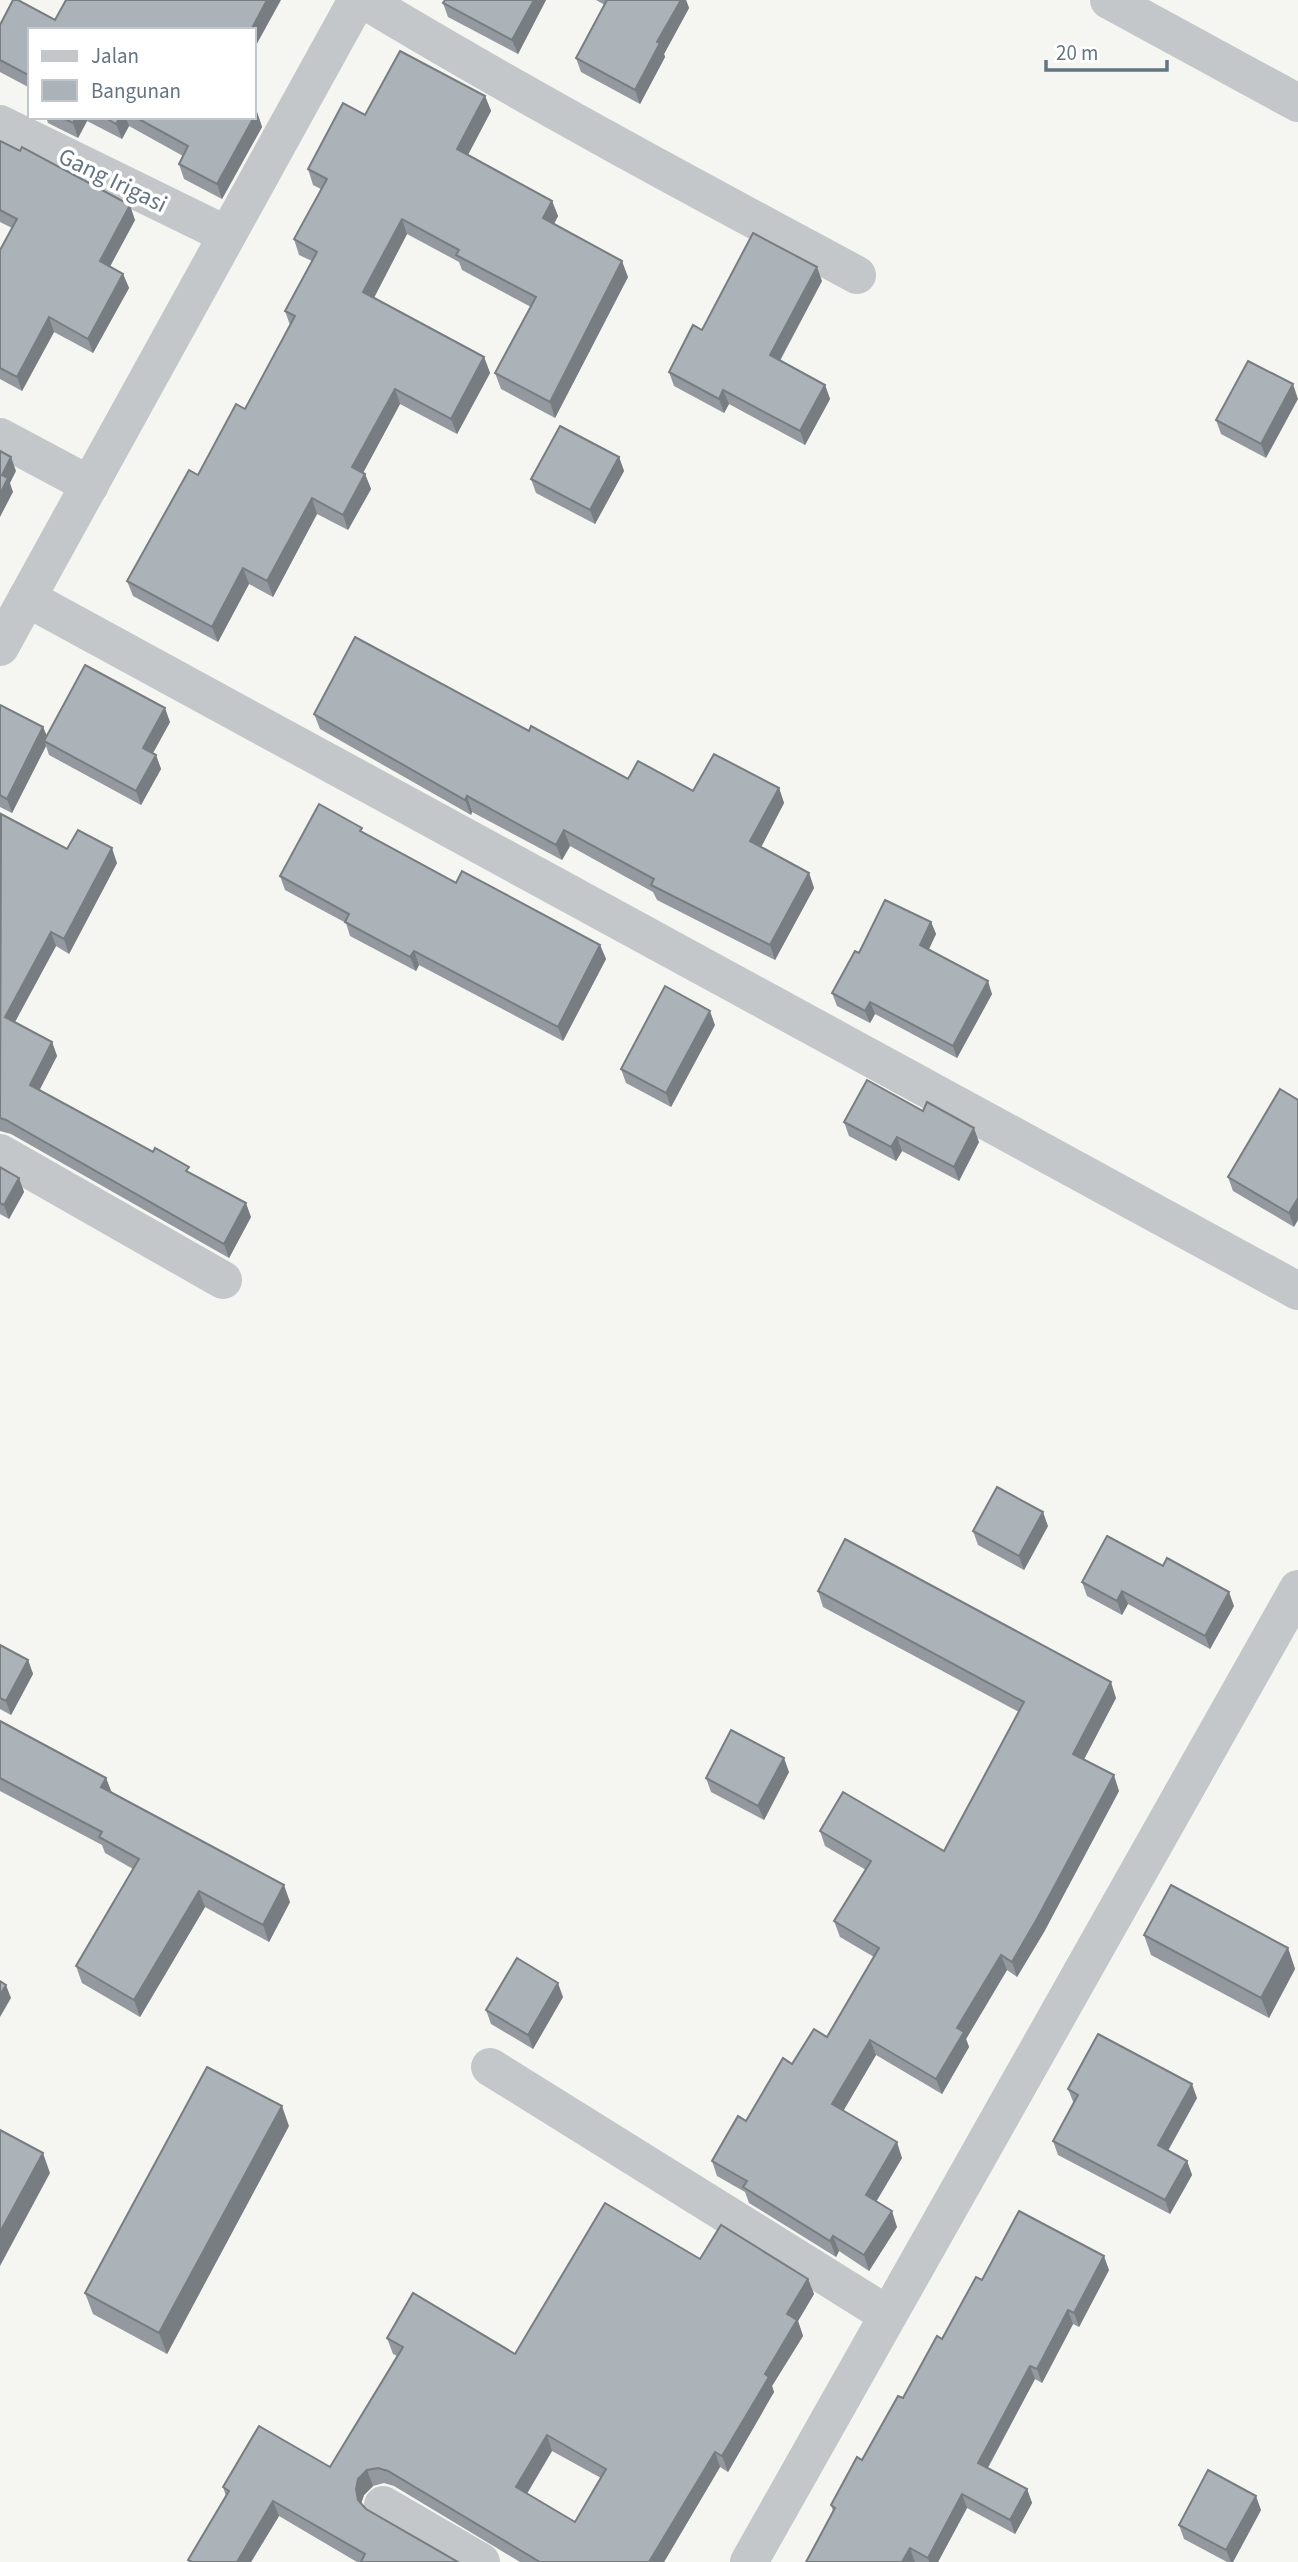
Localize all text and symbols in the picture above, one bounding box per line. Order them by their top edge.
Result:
legend [28,28,256,119]
scale bar [1046,28,1167,72]
text: 20 m [1056,38,1098,68]
text: Jalan [91,41,139,71]
text: Bangunan [91,76,181,106]
street label: Gang Irigasi [52,139,173,222]

